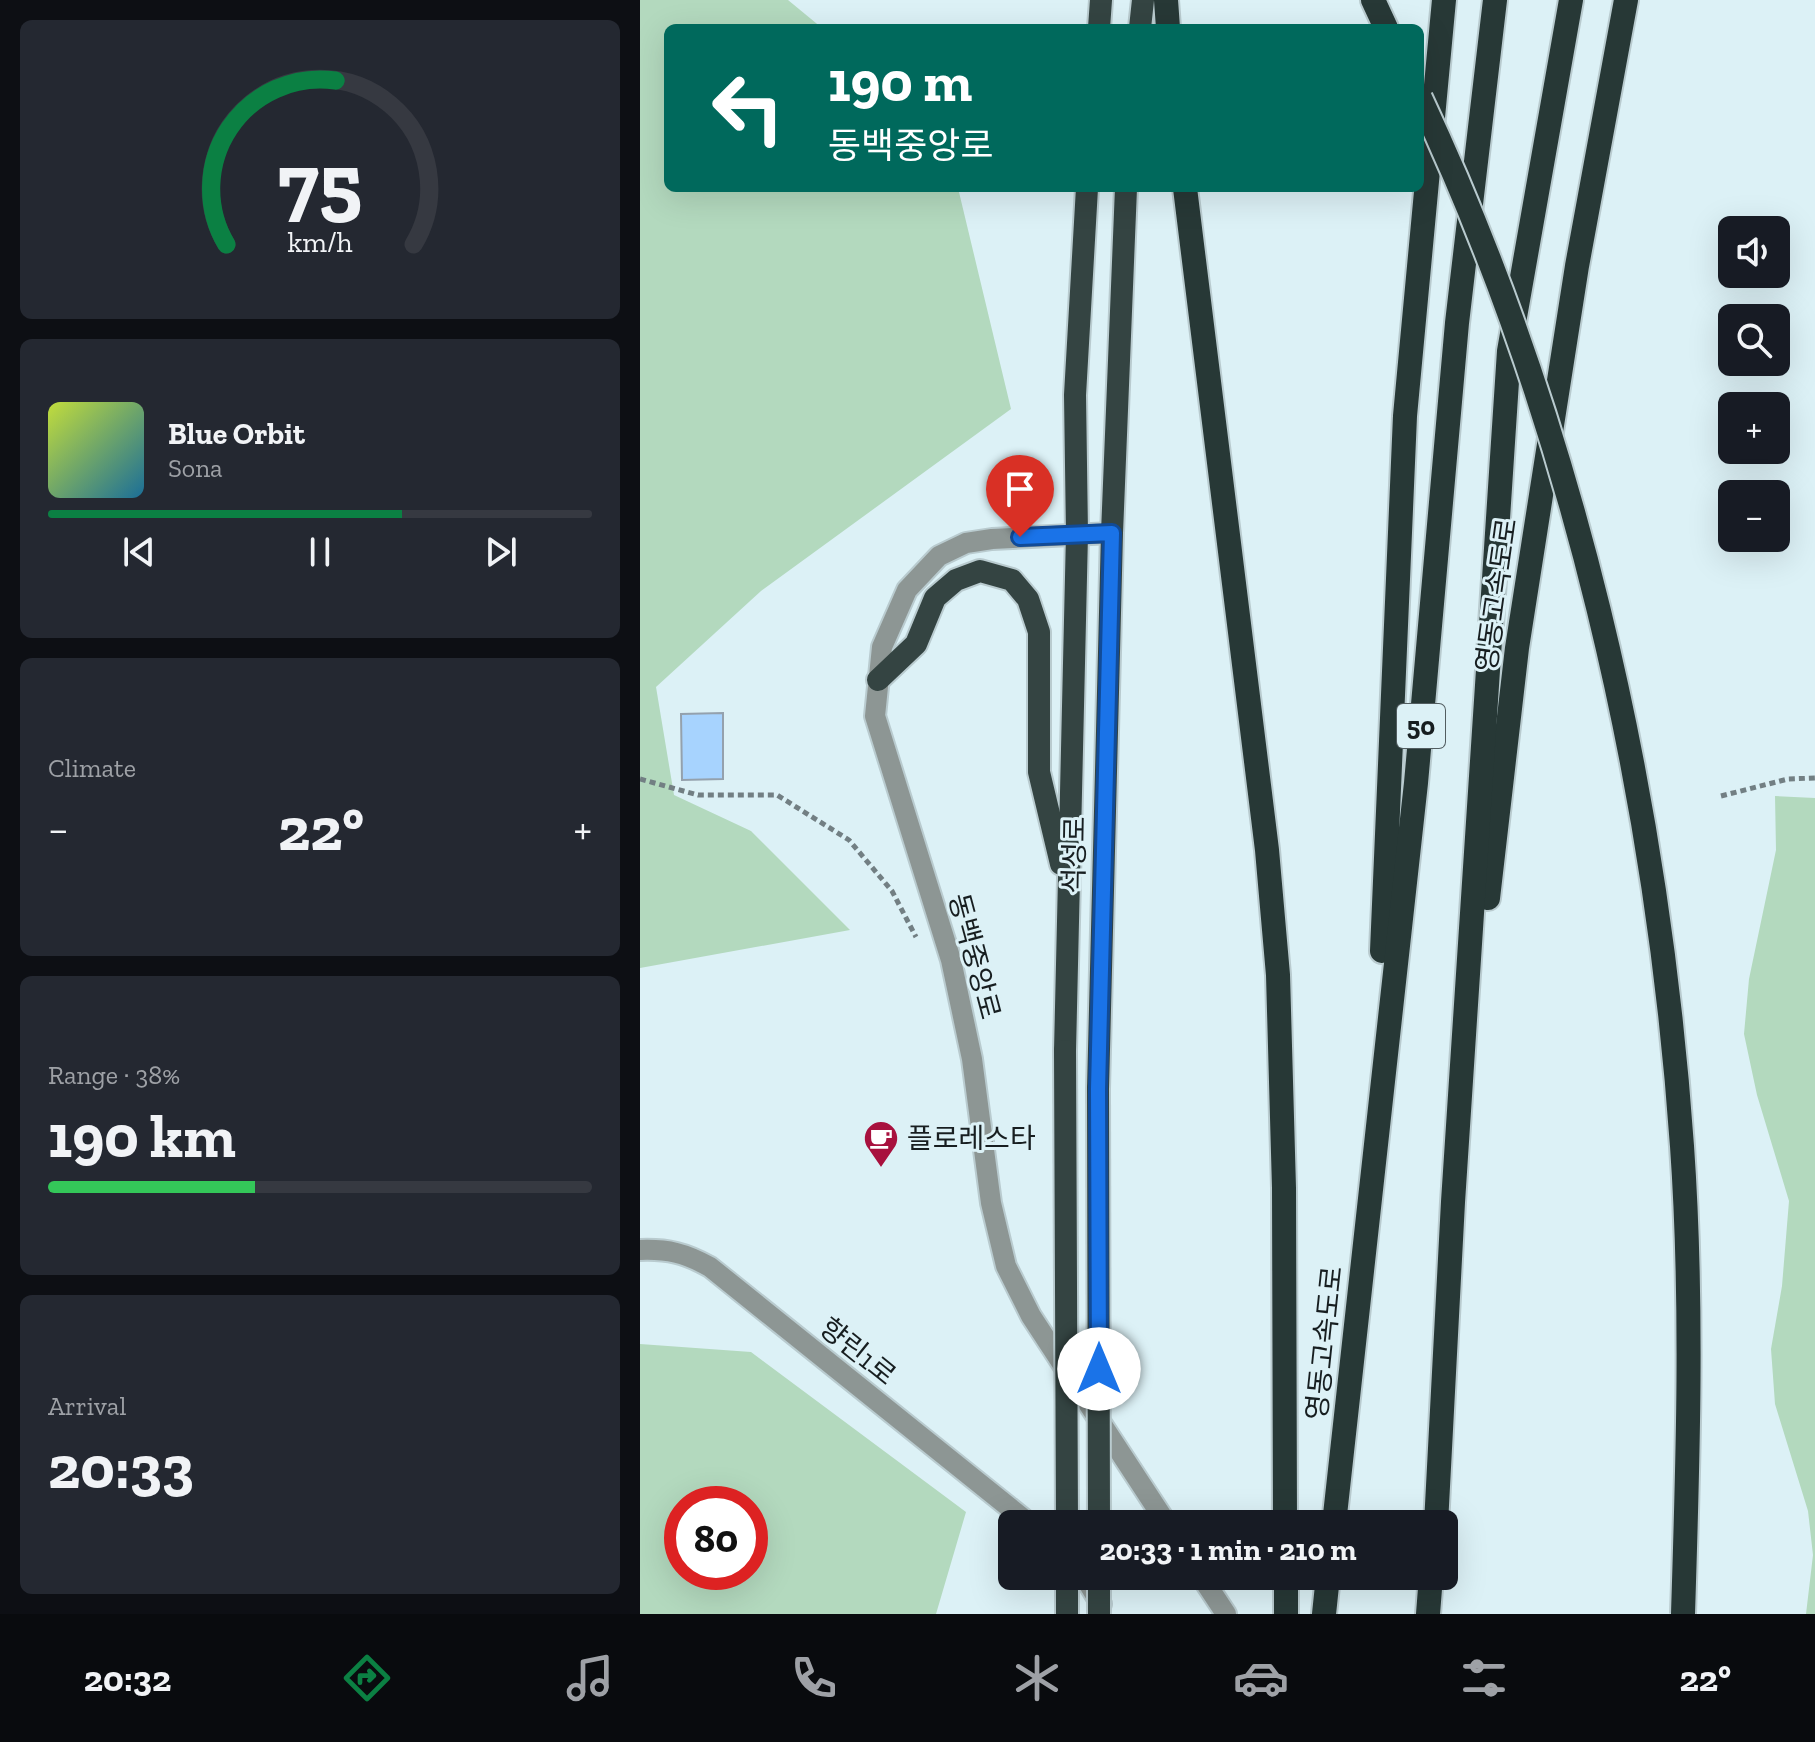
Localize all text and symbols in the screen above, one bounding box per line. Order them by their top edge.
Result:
text: 190 m [828,48,972,115]
icon: left [696,56,800,160]
text: 동백중앙로 [828,124,994,167]
text: 75 [278,132,362,232]
map controls [1718,216,1790,552]
button: sound [1718,216,1790,288]
text: km/h [287,226,353,260]
button: search [1718,304,1790,376]
button: + [1718,392,1790,464]
text: Blue Orbit [168,416,305,452]
text: Sona [168,452,223,484]
pin [986,455,1054,537]
icon: arrive [998,467,1042,511]
button: − [1718,480,1790,552]
street label: 영동고속도로 [1469,516,1524,674]
icon: previous [117,530,161,574]
icon: pause [298,530,342,574]
icon: next [479,530,523,574]
road number: 50 [1397,704,1445,748]
text: Climate [48,752,136,784]
text: 22° [278,793,364,865]
text: − [48,802,69,855]
text: + [573,802,592,855]
street label: 석성로 [1057,816,1092,894]
street label: 동백중앙로 [942,890,1007,1023]
text: Range · 38% [48,1059,180,1091]
text: 190 km [48,1100,236,1172]
cafe icon: 플로레스타 [862,1119,900,1169]
place label: 플로레스타 [907,1122,1036,1155]
street label: 영동고속도로 [1300,1264,1349,1422]
street label: 향린1로 [813,1311,902,1392]
position arrow [1057,1327,1141,1411]
text: Arrival [48,1390,126,1422]
text: 20:33 [48,1431,194,1503]
speed limit sign: 80 [664,1486,768,1590]
text: 20:33 · 1 min · 210 m [1099,1532,1357,1568]
icon: directions [339,1650,395,1706]
icon: music [562,1650,618,1706]
icon: phone [786,1650,842,1706]
icon: climate [1009,1650,1065,1706]
icon: car [1233,1650,1289,1706]
icon: filters [1456,1650,1512,1706]
text: 20:32 [84,1657,171,1700]
text: 22° [1679,1657,1731,1700]

